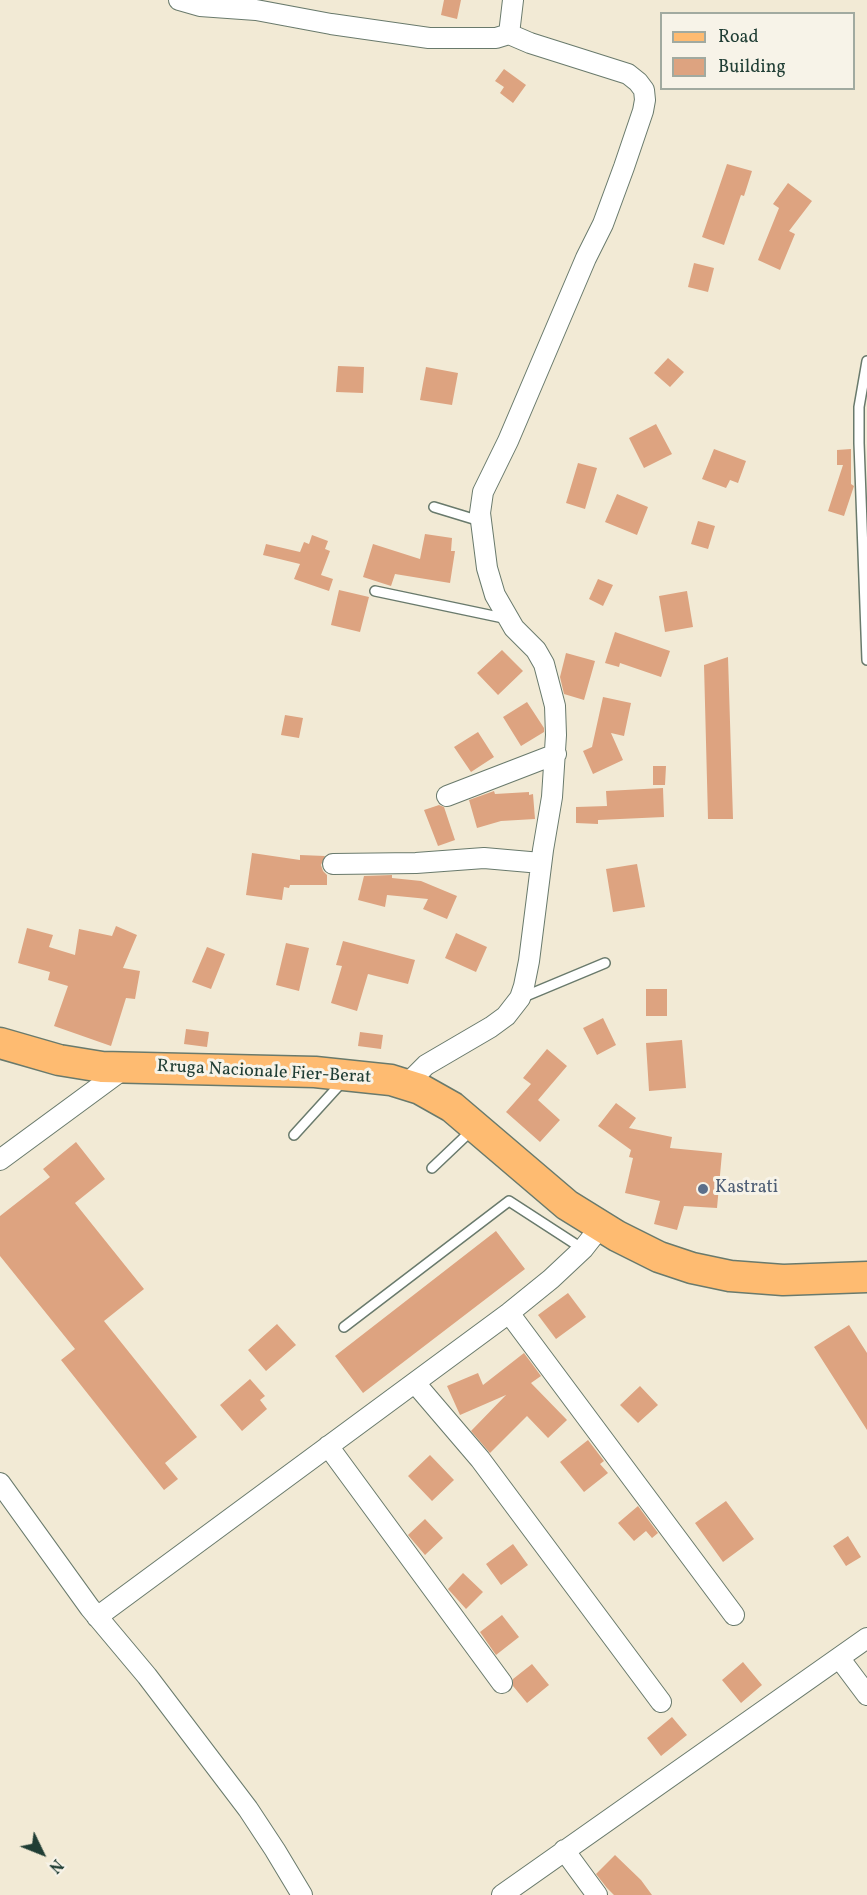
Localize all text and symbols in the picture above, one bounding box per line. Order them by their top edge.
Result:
legend [660,12,855,90]
text: Road [718,25,759,50]
text: Building [718,55,786,80]
street label: Rruga Nacionale Fier-Berat [156,1057,372,1089]
place label: Kastrati [715,1178,778,1200]
marker: Kastrati [696,1182,710,1196]
north arrow [12,1823,72,1883]
text: N [43,1854,67,1877]

